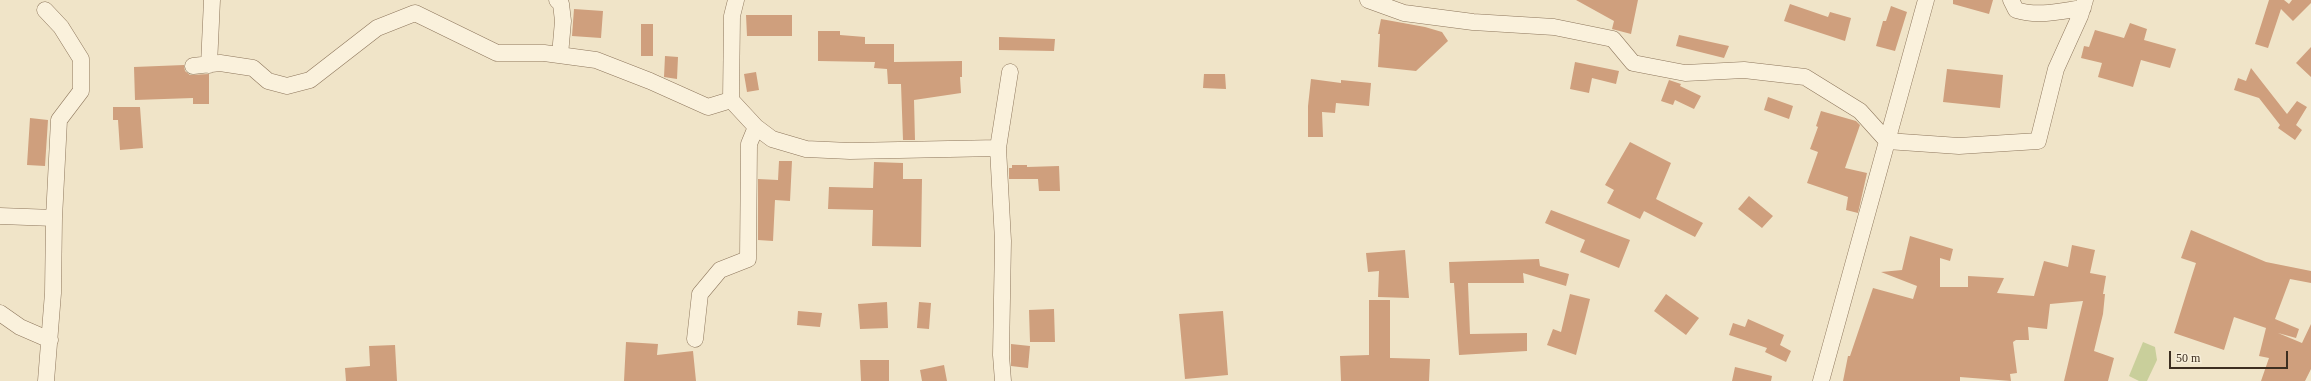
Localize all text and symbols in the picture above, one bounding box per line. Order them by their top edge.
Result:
scale bar [2171,343,2290,369]
text: 50 m [2176,351,2200,365]

